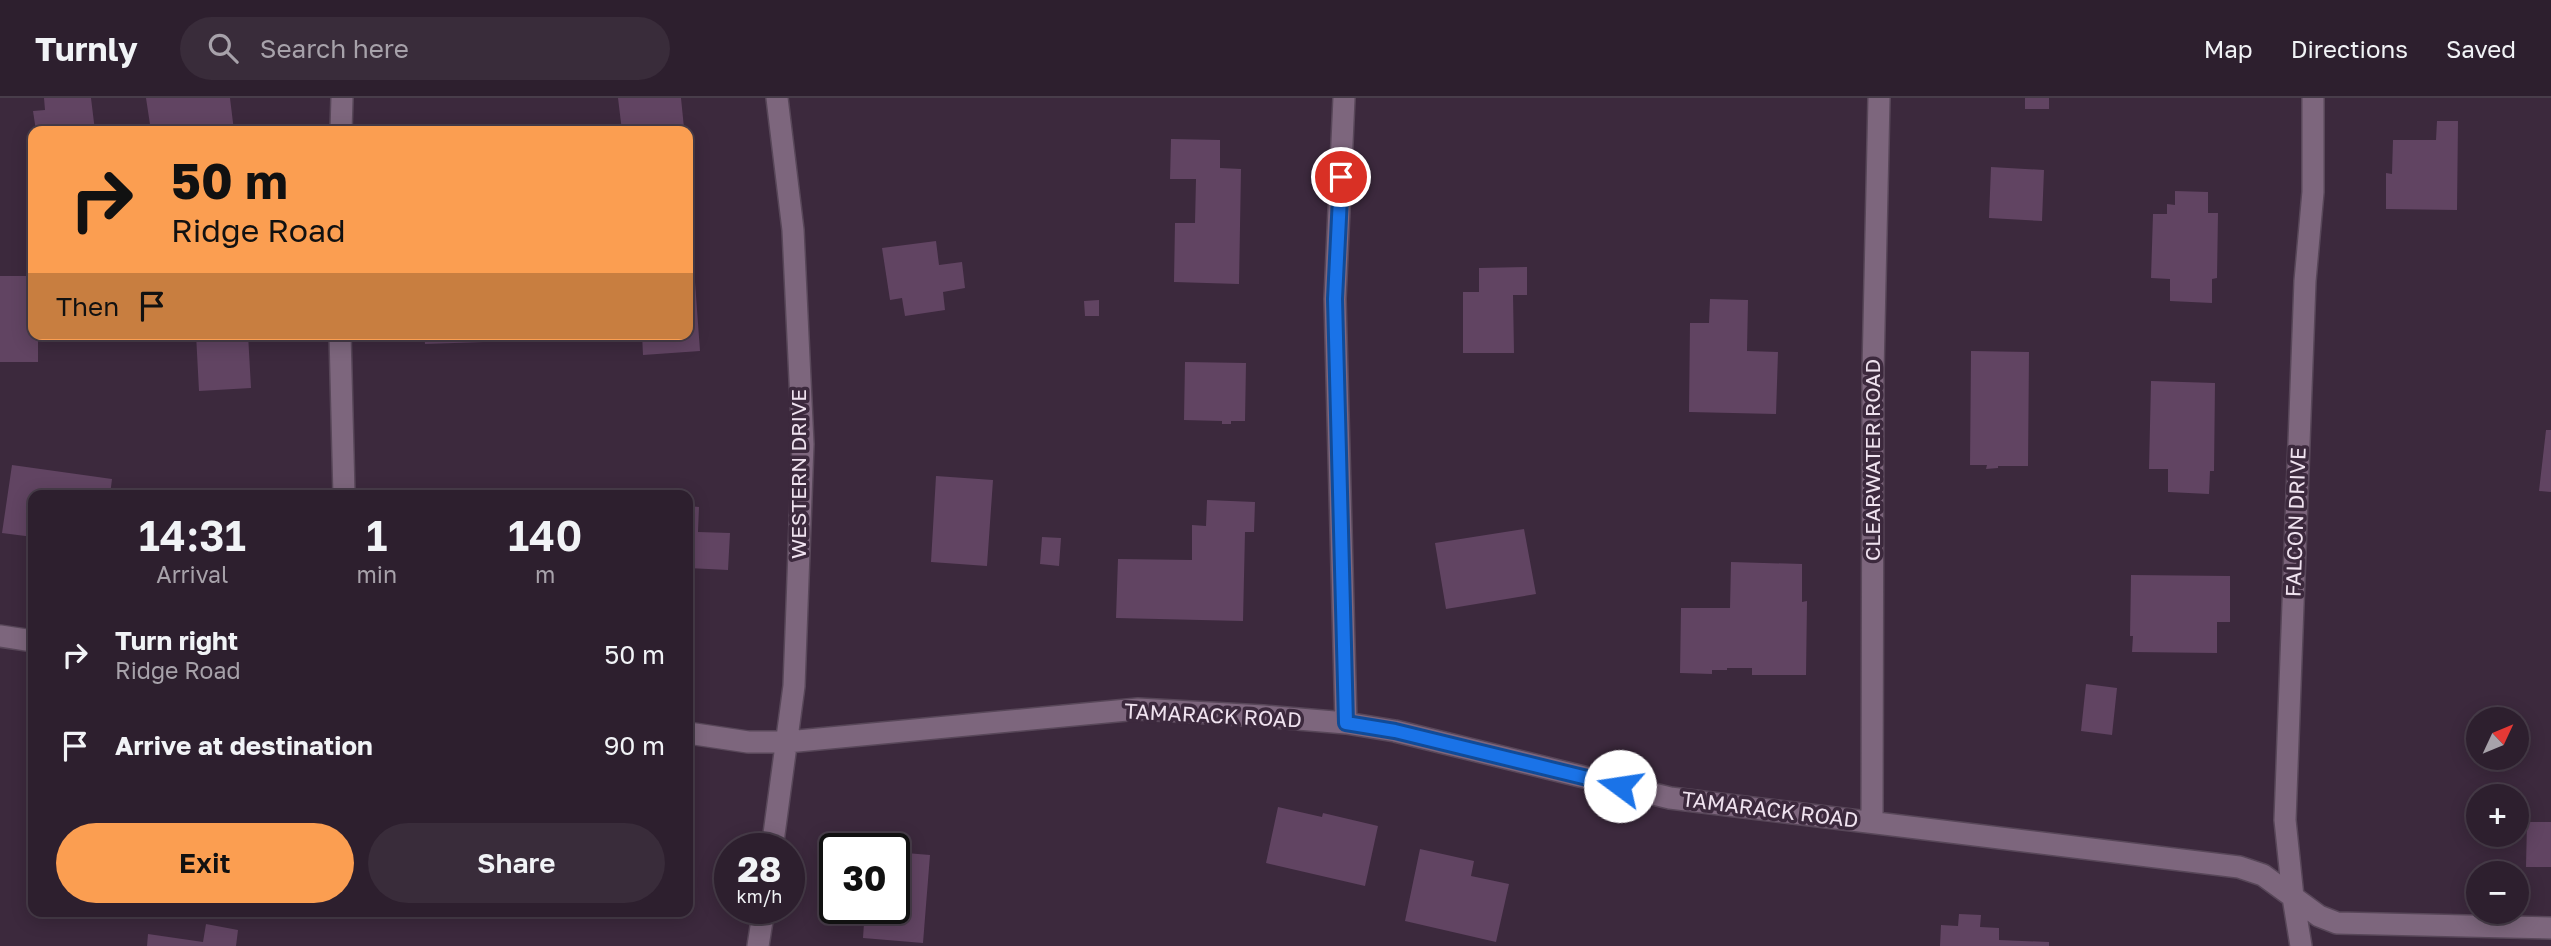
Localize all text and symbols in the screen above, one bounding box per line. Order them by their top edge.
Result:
search box [180,17,670,80]
text: Turnly [35,29,138,68]
icon: search [204,29,242,67]
text: Search here [260,33,409,64]
text: Map [2204,34,2253,63]
text: Directions [2291,34,2408,63]
text: Saved [2446,34,2516,63]
pin [1311,147,1371,207]
text: 50 m [171,151,288,210]
icon: right [56,154,147,245]
icon: arrive [1322,158,1360,196]
text: Ridge Road [171,211,346,249]
icon: arrive [133,287,171,325]
text: Then [56,291,119,322]
street label: CLEARWATER ROAD [1859,359,1885,561]
street label: WESTERN DRIVE [785,389,811,559]
street label: FALCON DRIVE [2279,447,2311,597]
text: 14:31 [139,510,246,560]
text: 1 [366,510,387,560]
text: 140 [508,510,582,560]
text: Arrival [156,560,228,588]
text: min [357,560,397,588]
text: m [535,560,555,588]
text: Turn right [115,625,238,656]
icon: right [56,636,94,674]
text: 50 m [604,639,665,670]
text: Ridge Road [115,656,241,684]
street label: TAMARACK ROAD [1124,697,1302,733]
north arrow [2466,707,2529,770]
map controls [2466,707,2529,924]
icon: arrive [56,727,94,765]
text: Arrive at destination [115,730,373,761]
text: 90 m [604,730,665,761]
position arrow [1583,749,1657,823]
button: + [2466,784,2529,847]
street label: TAMARACK ROAD [1680,785,1860,833]
button: Exit [56,823,354,903]
button: Share [368,823,665,903]
speed limit sign: 30 [819,833,910,924]
text: 28 [738,848,781,890]
button: − [2466,861,2529,924]
text: km/h [737,885,782,907]

